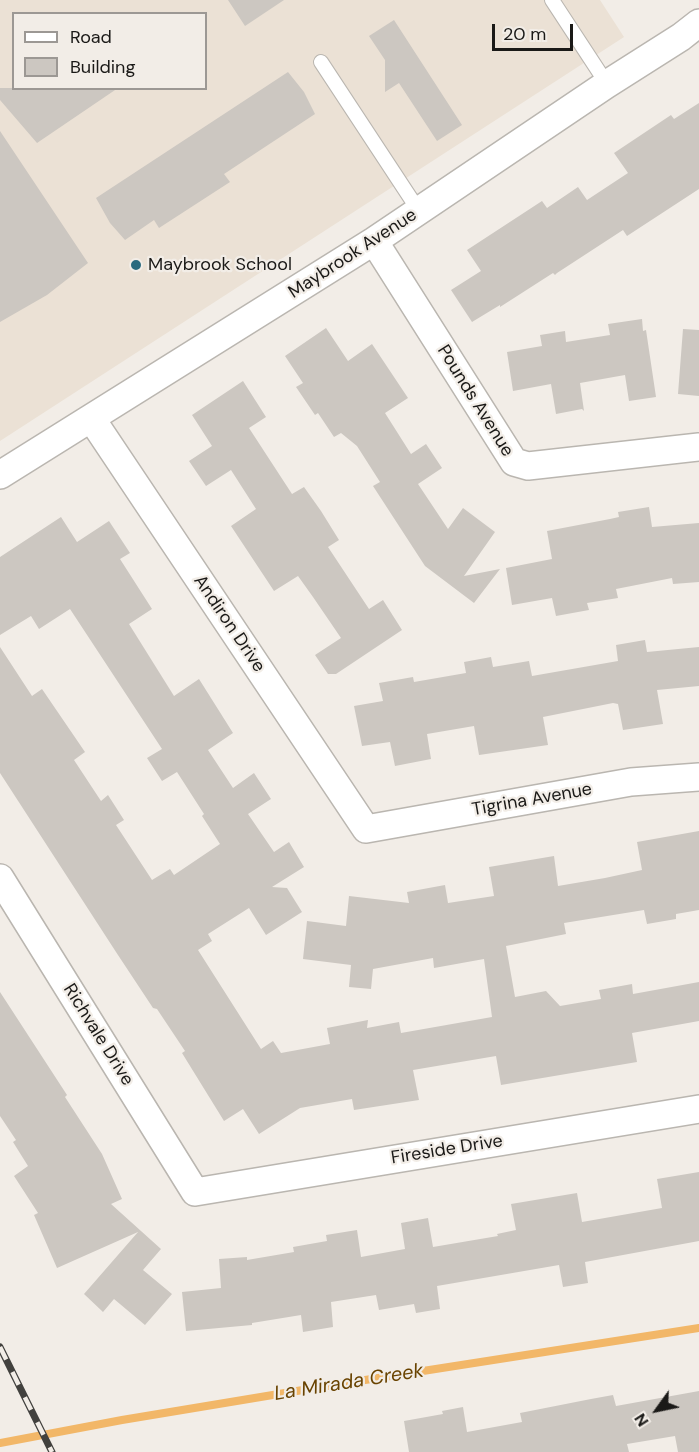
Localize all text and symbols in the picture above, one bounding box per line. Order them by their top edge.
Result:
legend [12,12,207,90]
scale bar [495,12,576,50]
text: 20 m [503,22,546,46]
text: Road [70,25,112,49]
text: Building [70,55,135,79]
street label: Maybrook Avenue [285,204,421,304]
place label: Maybrook School [148,254,292,276]
marker: Maybrook School [129,258,143,272]
street label: Pounds Avenue [432,341,518,461]
street label: Andiron Drive [189,571,269,677]
street label: Tigrina Avenue [470,779,594,821]
street label: Richvale Drive [58,980,138,1090]
street label: Fireside Drive [390,1131,504,1169]
water label: La Mirada Creek [273,1359,425,1407]
north arrow [627,1380,687,1440]
text: N [630,1409,653,1431]

